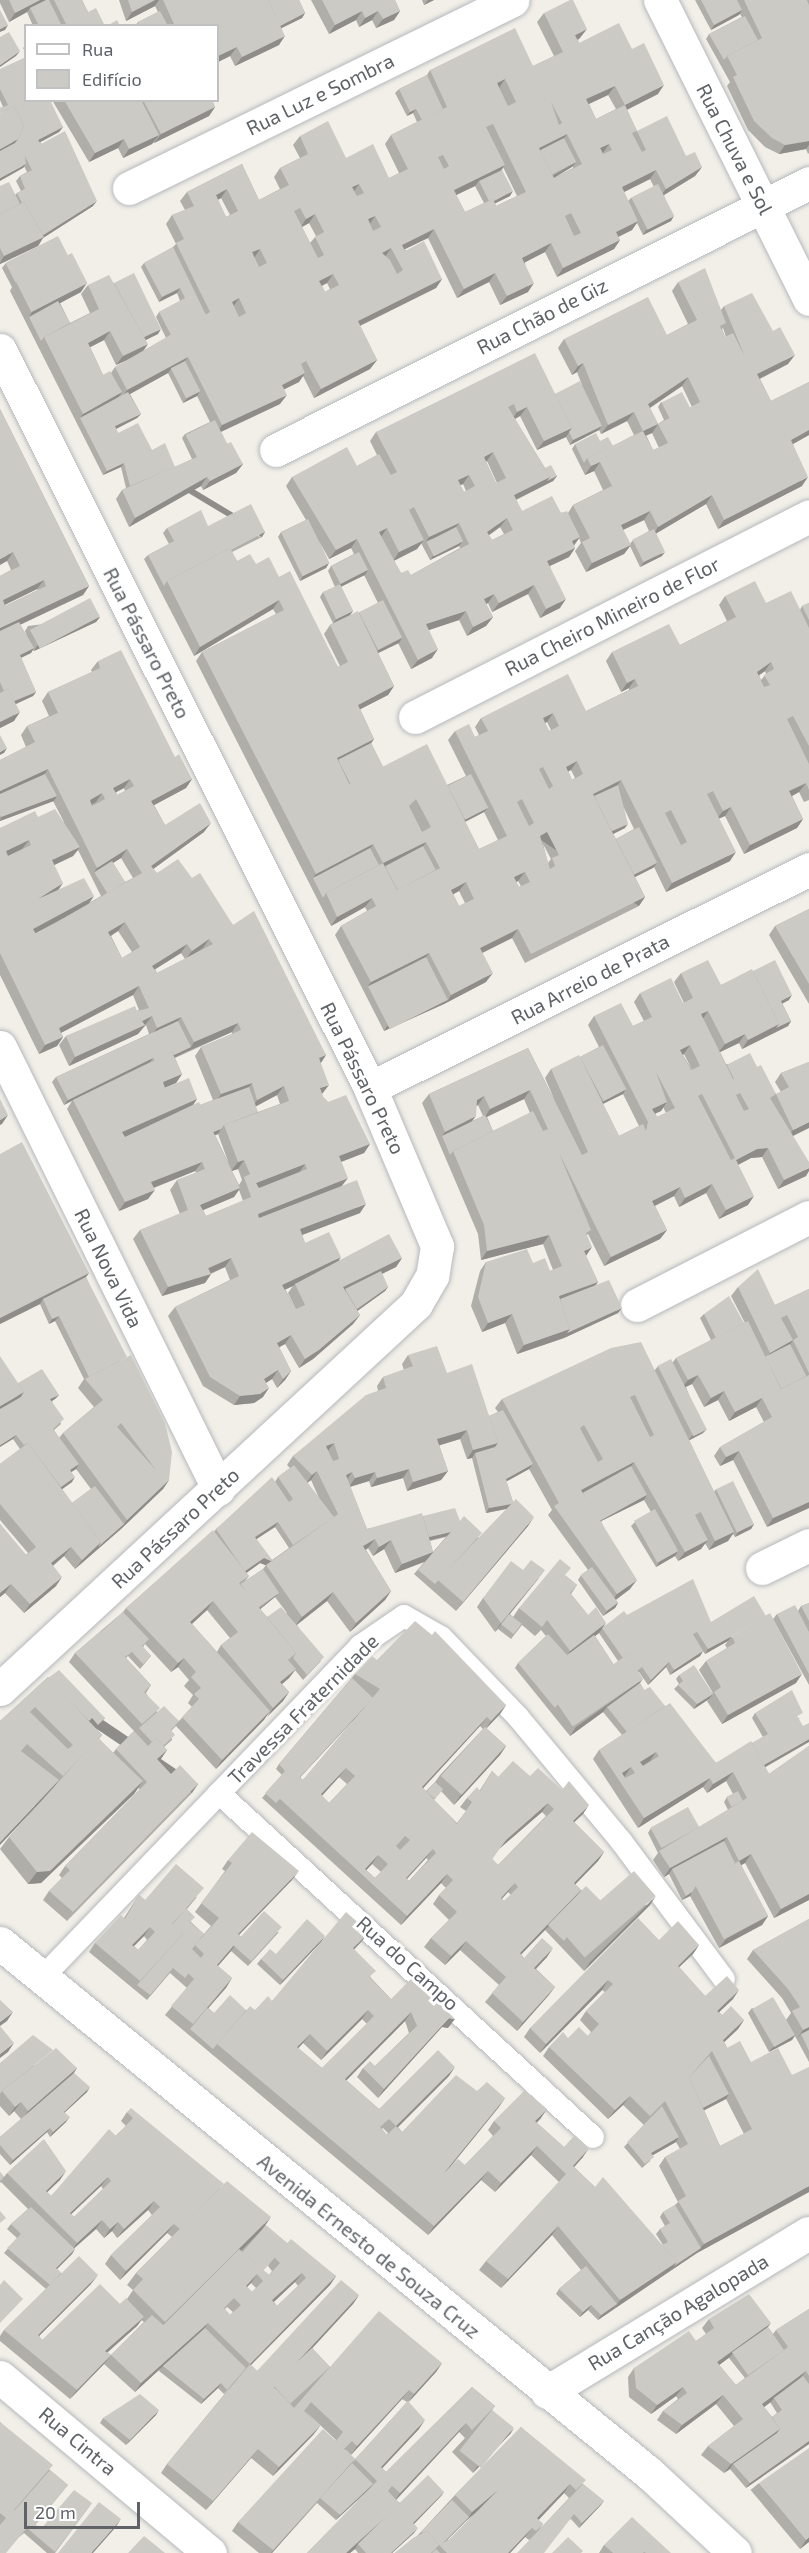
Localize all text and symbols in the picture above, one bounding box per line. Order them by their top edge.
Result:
legend [24,24,219,102]
text: Rua [82,38,113,60]
street label: Rua Luz e Sombra [242,48,398,140]
text: Edifício [82,68,142,90]
street label: Rua Chuva e Sol [692,80,778,218]
street label: Rua Chão de Giz [473,273,611,359]
street label: Rua Cheiro Mineiro de Flor [501,551,723,681]
street label: Rua Pássaro Preto [99,564,195,722]
street label: Rua Arreio de Prata [507,929,673,1029]
street label: Rua Pássaro Preto [316,998,410,1158]
street label: Rua Nova Vida [70,1204,148,1332]
street label: Rua Pássaro Preto [106,1463,244,1593]
street label: Travessa Fraternidade [223,1629,383,1789]
street label: Rua do Campo [352,1911,464,2015]
street label: Avenida Ernesto de Souza Cruz [253,2149,485,2343]
street label: Rua Canção Agalopada [583,2249,773,2375]
street label: Rua Cintra [34,2402,122,2480]
scale bar [27,2490,142,2528]
text: 20 m [35,2501,76,2523]

